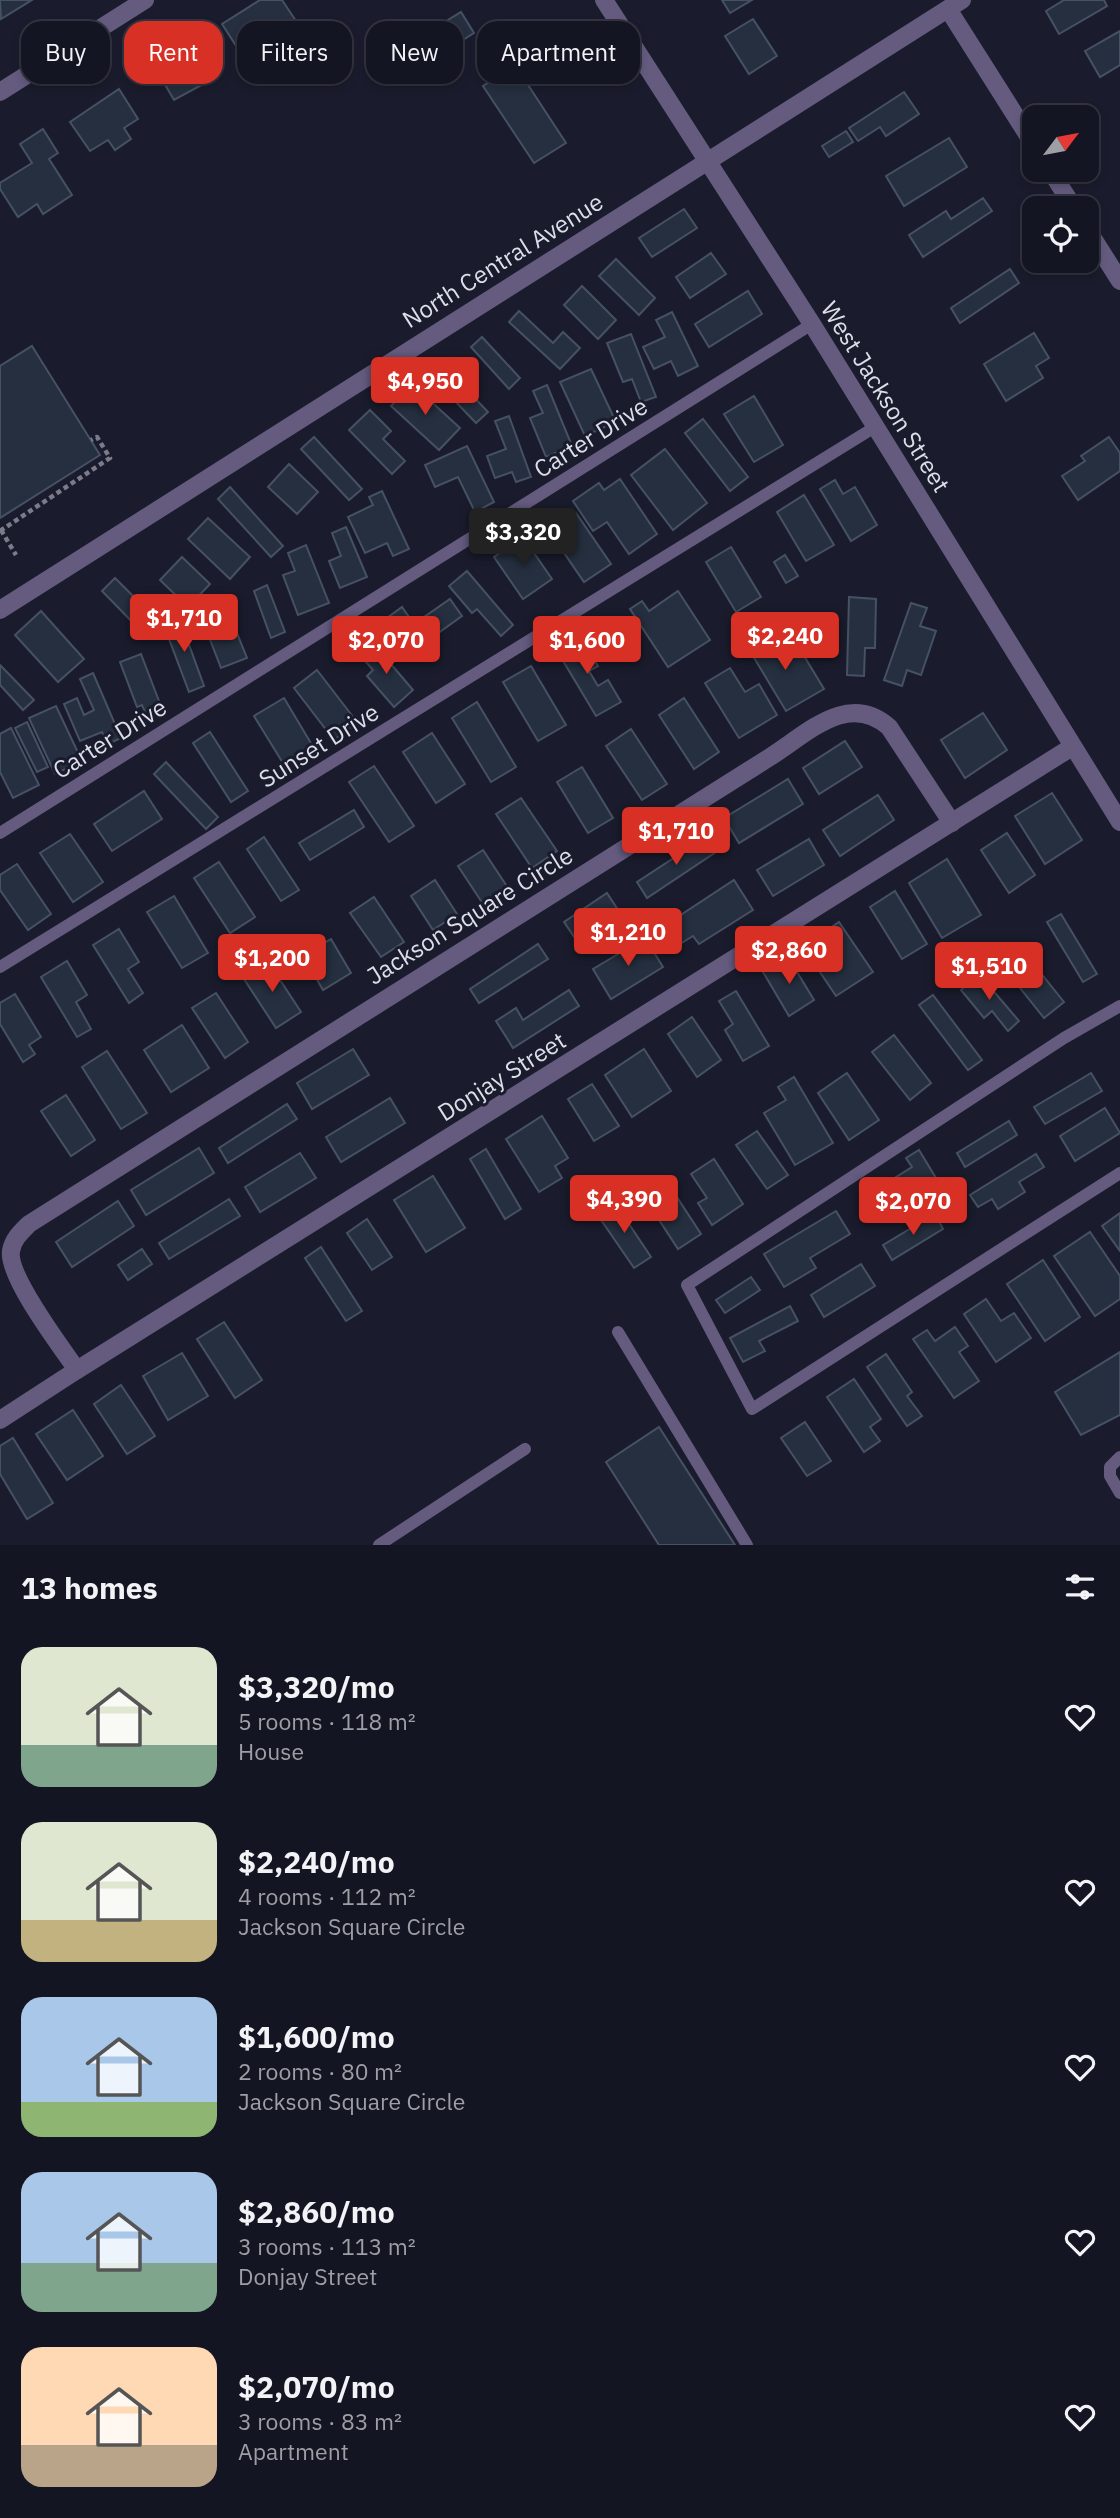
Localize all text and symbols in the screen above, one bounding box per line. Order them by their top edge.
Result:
chip: Buy [21,21,110,84]
chip: Rent [124,21,223,84]
chip: Filters [237,21,352,84]
chip: New [366,21,463,84]
chip: Apartment [477,21,640,84]
north arrow [1022,105,1099,182]
map controls [1022,105,1099,273]
street label: North Central Avenue [396,185,609,335]
button: locate [1022,196,1099,273]
street label: West Jackson Street [814,295,958,498]
pin: $4,950 [368,358,482,417]
text: $4,950 [387,365,463,395]
street label: Carter Drive [528,390,653,485]
pin: $3,320 [466,508,580,568]
text: $3,320 [485,516,561,546]
pin: $1,710 [127,594,241,654]
text: $1,710 [146,602,222,632]
pin: $2,240 [728,612,842,672]
pin: $2,070 [329,616,443,676]
pin: $1,600 [530,616,644,676]
text: $2,240 [747,620,823,650]
text: $2,070 [348,624,424,654]
text: $1,600 [549,624,625,654]
street label: Carter Drive [47,691,172,786]
street label: Sunset Drive [252,696,385,795]
pin: $1,710 [619,808,733,867]
text: $1,710 [638,815,714,845]
street label: Jackson Square Circle [360,839,579,992]
pin: $1,210 [571,908,685,968]
text: $1,210 [590,916,666,946]
pin: $2,860 [732,926,846,986]
pin: $1,200 [215,934,329,994]
text: $2,860 [751,934,827,964]
text: $1,200 [234,942,310,972]
pin: $1,510 [932,942,1046,1002]
text: $1,510 [951,950,1027,980]
street label: Donjay Street [431,1024,572,1128]
pin: $4,390 [567,1176,681,1235]
pin: $2,070 [856,1178,970,1237]
text: $4,390 [586,1183,662,1213]
text: $2,070 [875,1185,951,1215]
text: 13 homes [21,1568,158,1607]
icon: filters [1061,1568,1099,1606]
text: $3,320/mo [238,1667,395,1706]
icon: home [77,1675,161,1759]
icon: heart [1061,1698,1099,1736]
text: 5 rooms · 118 m² [238,1706,416,1736]
text: House [238,1736,304,1766]
text: $2,240/mo [238,1842,395,1881]
icon: home [77,1850,161,1934]
icon: heart [1061,1873,1099,1911]
text: 4 rooms · 112 m² [238,1881,416,1911]
text: Jackson Square Circle [238,1911,465,1941]
text: $1,600/mo [238,2017,395,2056]
icon: home [77,2025,161,2109]
icon: heart [1061,2048,1099,2086]
text: 2 rooms · 80 m² [238,2056,402,2086]
text: Jackson Square Circle [238,2086,465,2116]
text: $2,860/mo [238,2192,395,2231]
icon: home [77,2200,161,2284]
icon: heart [1061,2223,1099,2261]
text: 3 rooms · 113 m² [238,2231,416,2261]
text: Donjay Street [238,2261,377,2291]
text: $2,070/mo [238,2367,395,2406]
icon: home [77,2375,161,2459]
icon: heart [1061,2398,1099,2436]
text: 3 rooms · 83 m² [238,2406,402,2436]
text: Apartment [238,2436,349,2466]

